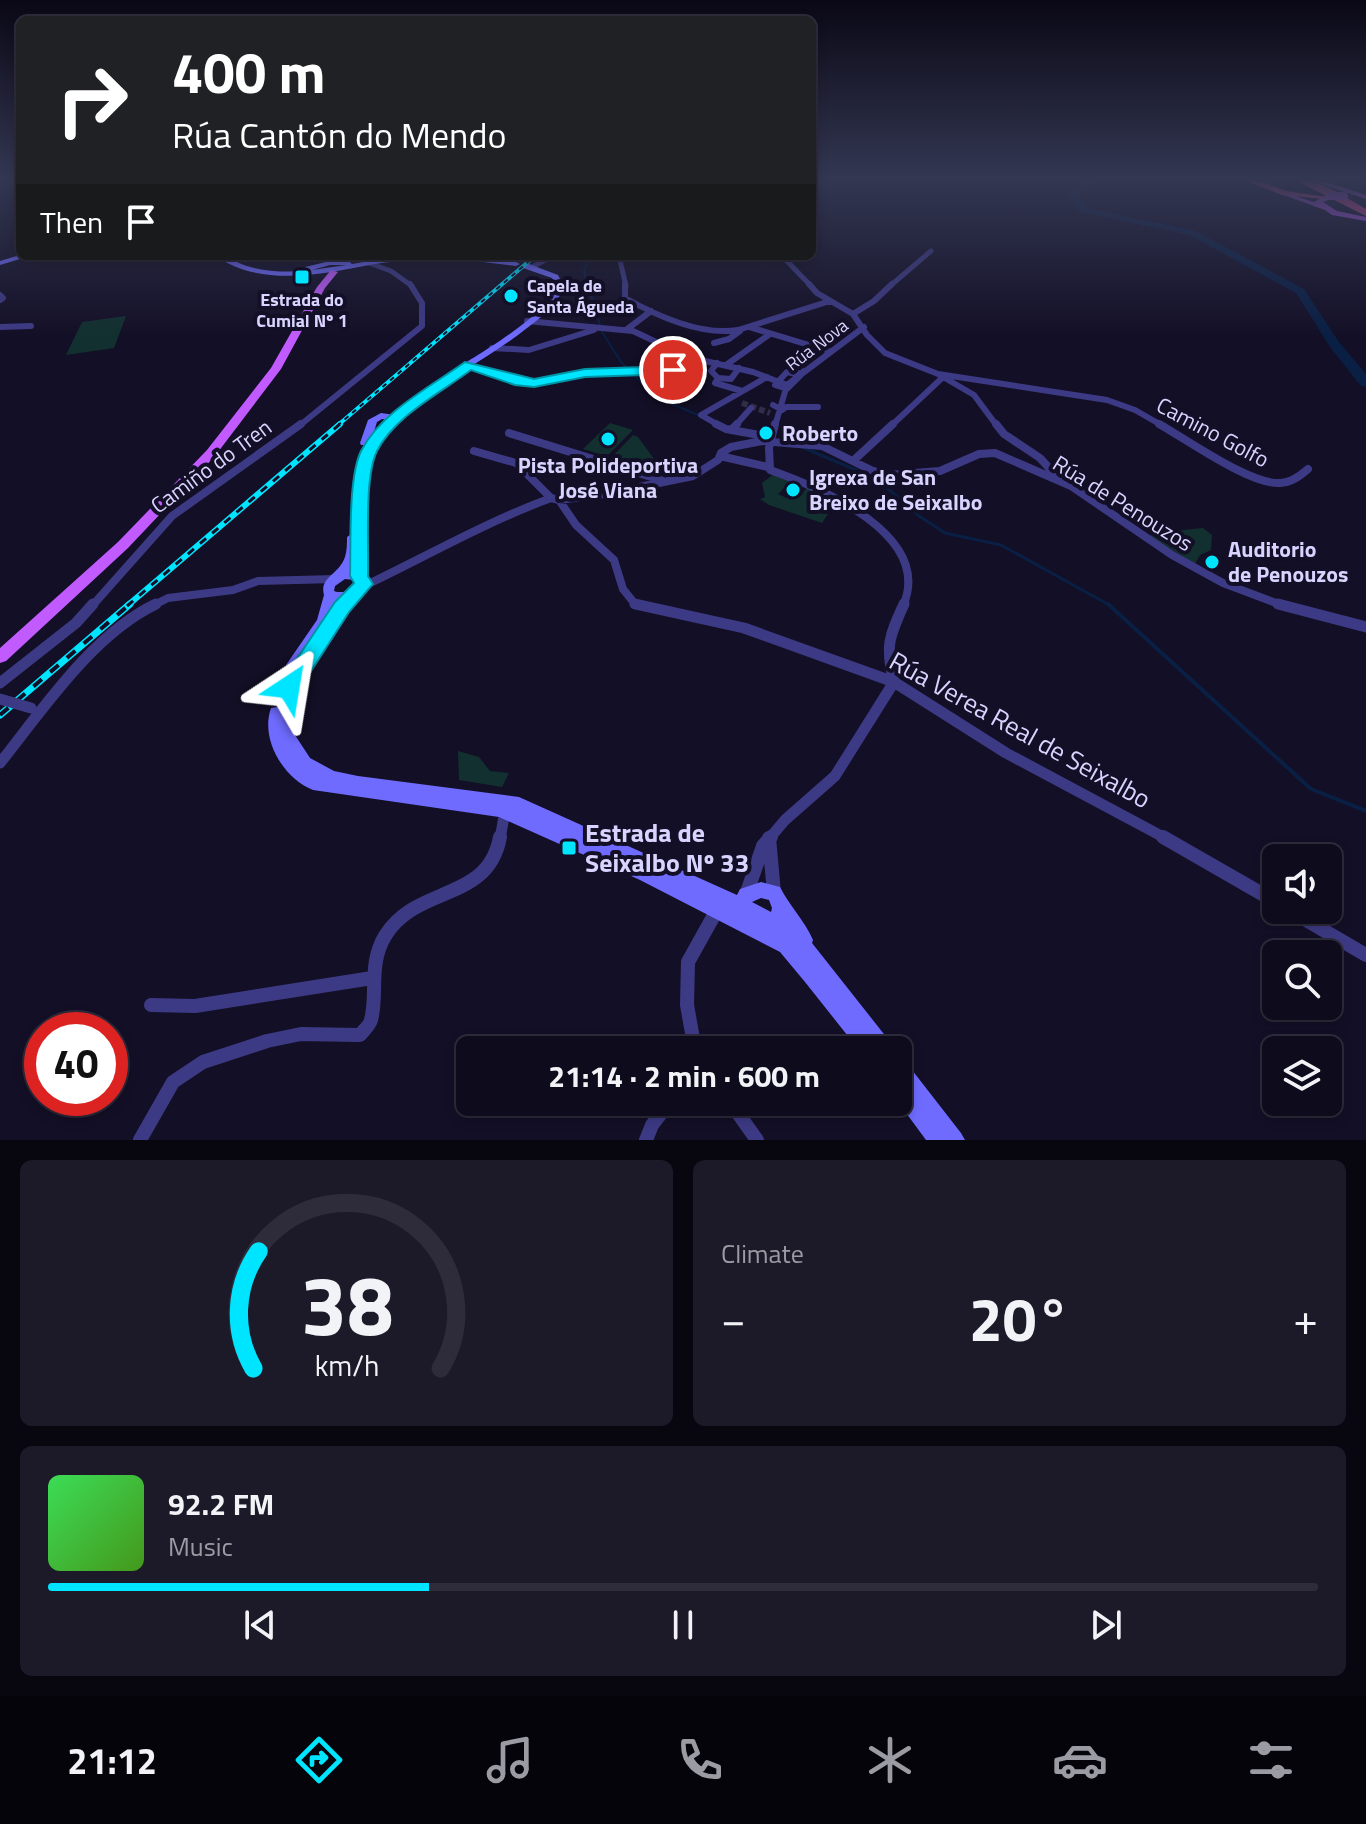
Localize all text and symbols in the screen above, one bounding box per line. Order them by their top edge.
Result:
text: 400 m [172,30,325,115]
icon: right [40,48,144,152]
text: Rúa Cantón do Mendo [172,107,506,162]
text: Then [40,199,103,245]
icon: arrive [119,200,163,244]
marker: Estrada do Cumial Nº 1 [293,268,311,286]
place label: Capela de Santa Águeda [527,272,634,320]
place label: Estrada do Cumial Nº 1 [256,286,348,334]
marker: Capela de Santa Águeda [502,287,520,305]
street label: Rúa Nova [780,312,854,377]
pin [639,336,707,404]
icon: arrive [651,348,695,392]
street label: Camino Golfo [1151,388,1275,476]
street label: Camiño do Tren [143,410,279,522]
place label: Roberto [782,416,858,450]
marker: Roberto [757,424,775,442]
marker: Pista Polideportiva José Viana [599,430,617,448]
street label: Rúa de Penouzos [1046,446,1200,560]
place label: Pista Polideportiva José Viana [518,448,698,507]
place label: Igrexa de San Breixo de Seixalbo [809,460,983,519]
marker: Igrexa de San Breixo de Seixalbo [784,481,802,499]
place label: Auditorio de Penouzos [1228,532,1348,591]
marker: Auditorio de Penouzos [1203,553,1221,571]
street label: Rúa Verea Real de Seixalbo [882,641,1158,818]
position arrow [247,645,331,729]
place label: Estrada de Seixalbo Nº 33 [585,813,749,882]
marker: Estrada de Seixalbo Nº 33 [560,839,578,857]
map controls [1262,844,1342,1116]
button: sound [1262,844,1342,924]
button: search [1262,940,1342,1020]
speed limit sign: 40 [24,1012,128,1116]
button: layers [1262,1036,1342,1116]
text: 21:14 · 2 min · 600 m [548,1053,820,1099]
text: Climate [721,1234,804,1273]
text: 38 [300,1241,393,1367]
text: 20° [969,1273,1070,1364]
text: − [721,1285,746,1352]
text: + [1293,1285,1318,1352]
text: km/h [314,1344,379,1387]
text: 92.2 FM [168,1481,274,1527]
text: Music [168,1527,233,1566]
icon: previous [238,1603,282,1647]
icon: pause [661,1603,705,1647]
icon: next [1084,1603,1128,1647]
icon: directions [291,1732,347,1788]
icon: music [482,1732,538,1788]
icon: phone [672,1732,728,1788]
icon: climate [862,1732,918,1788]
icon: car [1052,1732,1108,1788]
icon: filters [1243,1732,1299,1788]
text: 21:12 [67,1733,157,1788]

